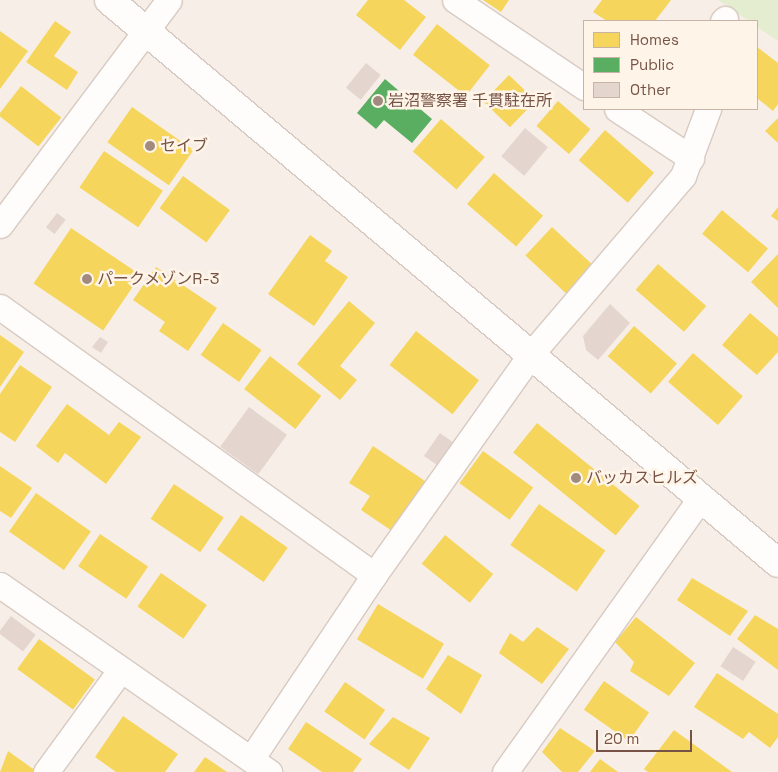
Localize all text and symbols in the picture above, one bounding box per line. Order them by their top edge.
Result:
legend [583,20,758,110]
text: Homes [630,30,679,49]
text: Public [630,55,674,74]
text: Other [630,80,671,99]
place label: 岩沼警察署 千貫駐在所 [388,91,552,111]
marker: 岩沼警察署 千貫駐在所 [372,95,384,107]
place label: セイブ [160,136,208,156]
marker: セイブ [144,140,156,152]
place label: パークメゾンR-3 [97,269,220,289]
marker: パークメゾンR-3 [81,273,93,285]
place label: バッカスヒルズ [586,468,698,488]
marker: バッカスヒルズ [570,472,582,484]
scale bar [598,720,694,752]
text: 20 m [604,729,639,748]

